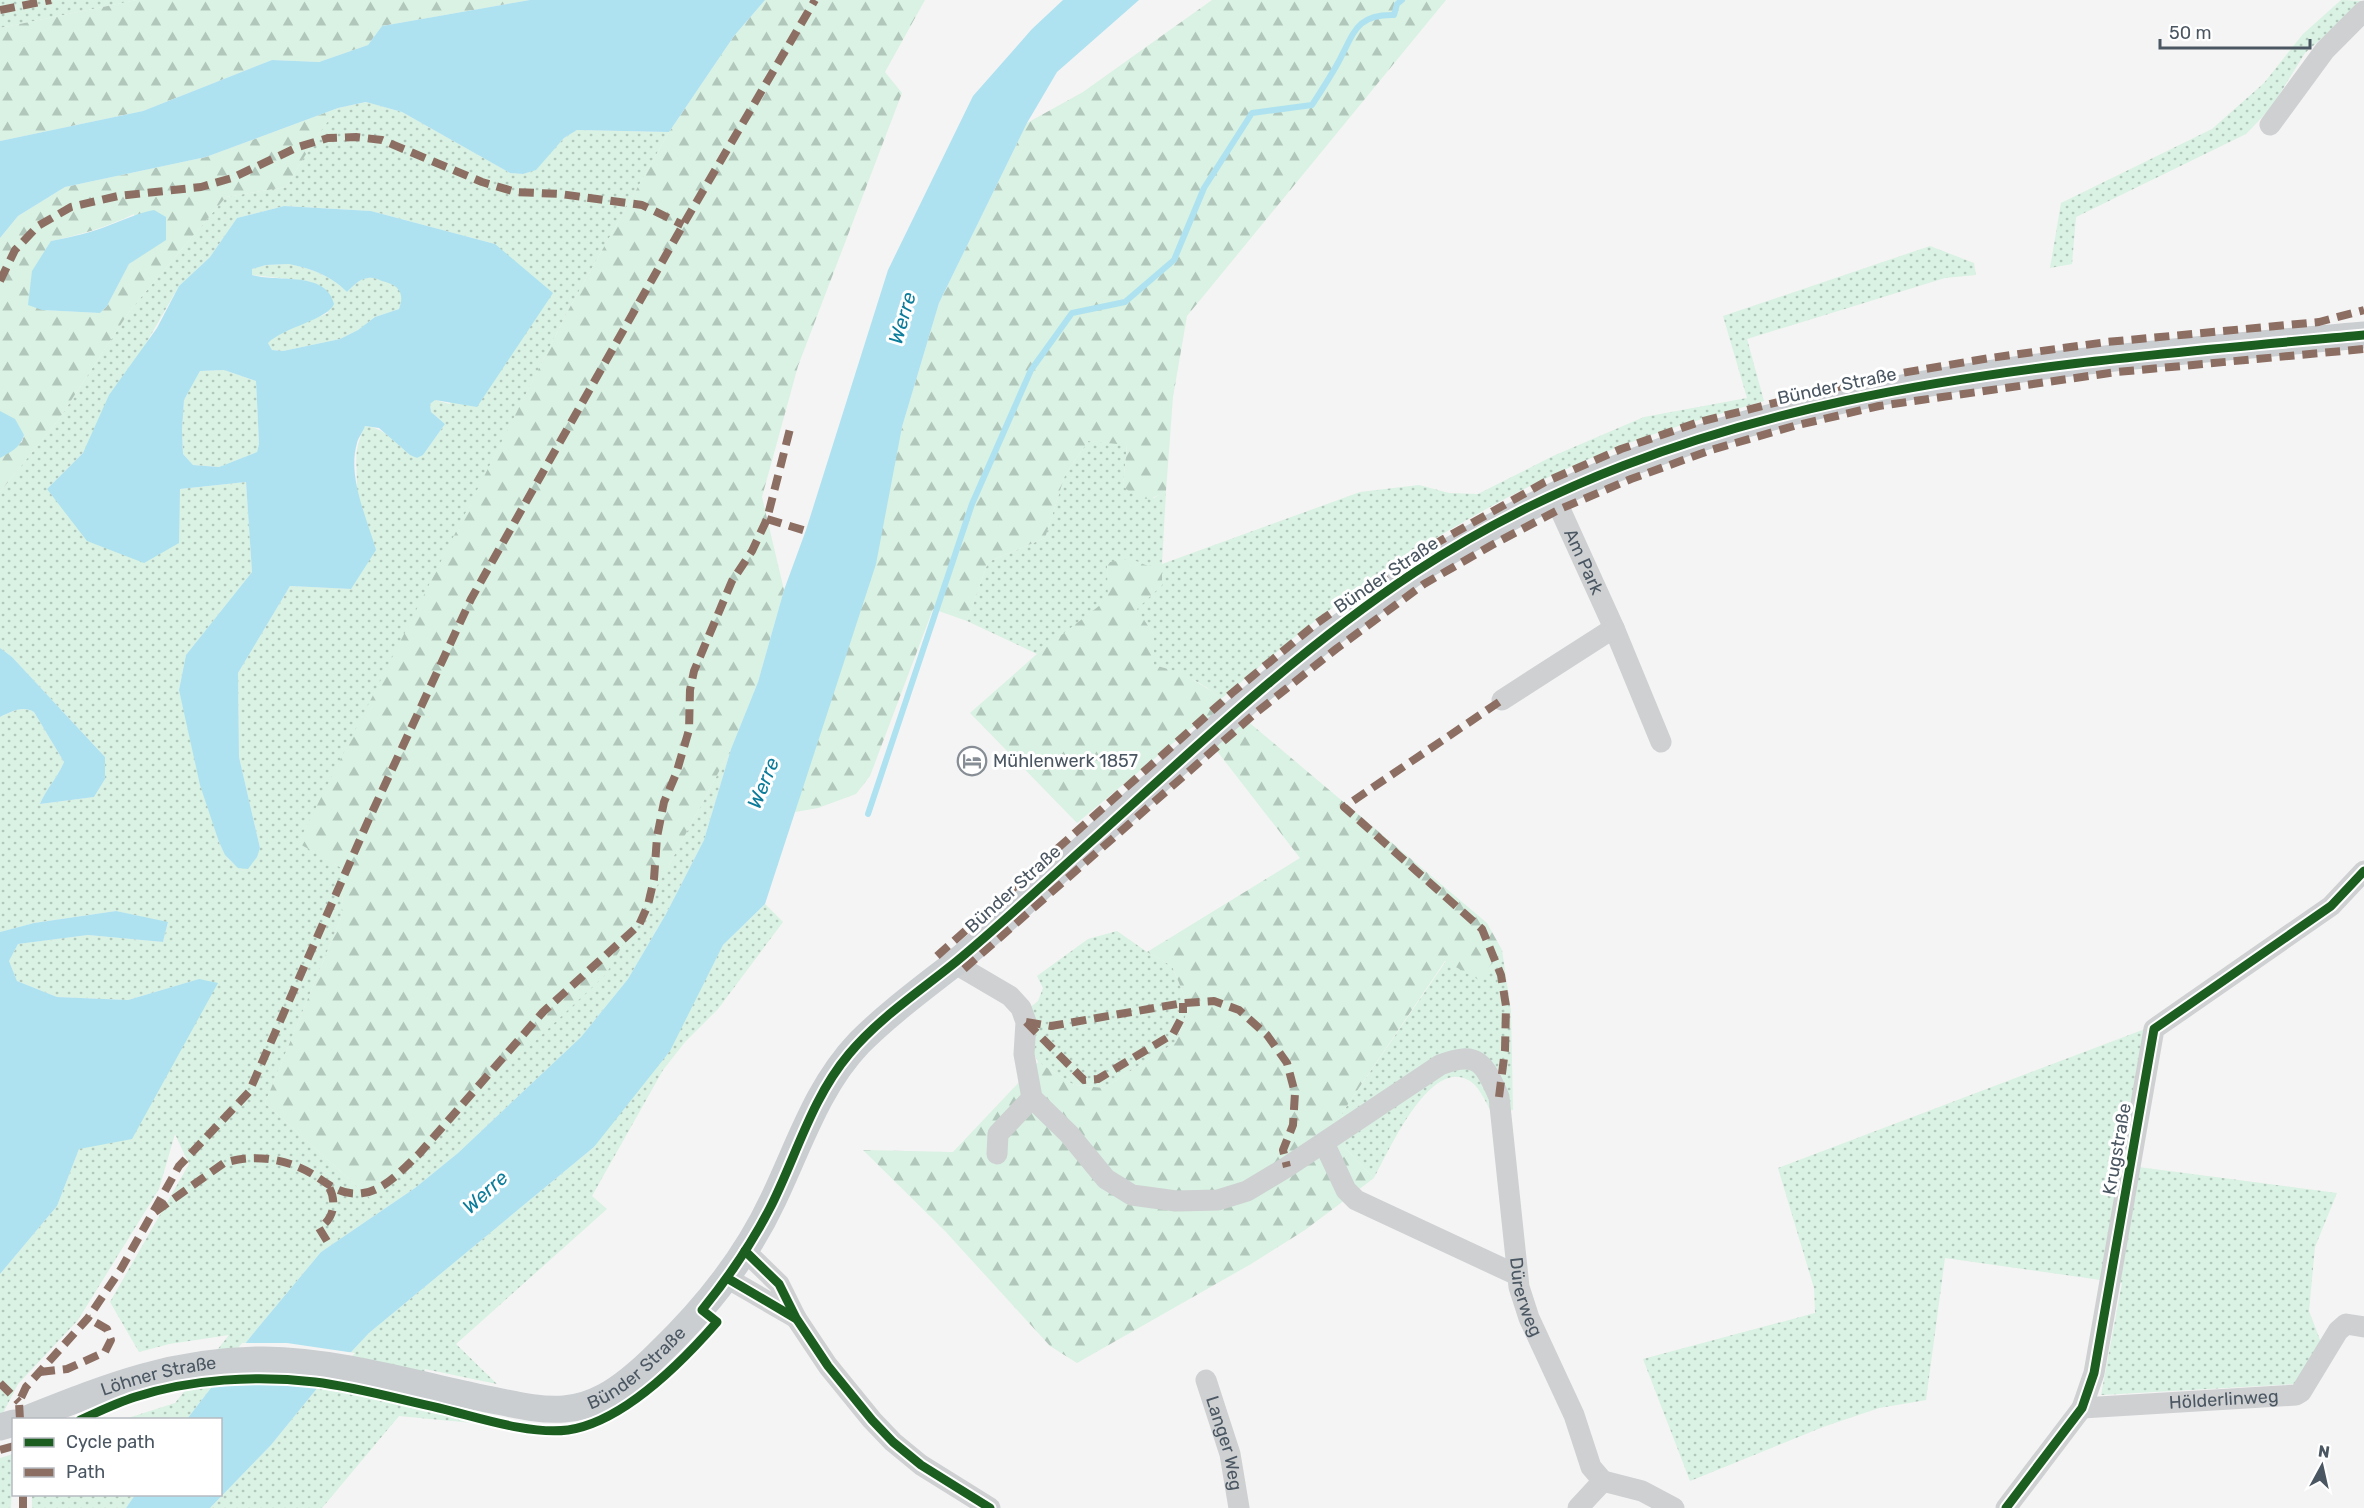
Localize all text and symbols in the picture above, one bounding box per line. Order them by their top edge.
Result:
scale bar [2160,12,2310,50]
text: 50 m [2169,22,2212,44]
water label: Werre [883,289,921,347]
street label: Bünder Straße [1776,363,1898,409]
street label: Am Park [1559,525,1609,599]
street label: Bünder Straße [1330,532,1442,618]
hotel icon: Mühlenwerk 1857 [956,745,988,777]
place label: Mühlenwerk 1857 [993,750,1138,772]
water label: Werre [742,754,784,812]
street label: Bünder Straße [961,840,1065,938]
street label: Krugstraße [2098,1101,2136,1197]
water label: Werre [457,1165,513,1219]
street label: Dürerweg [1505,1256,1547,1340]
street label: Bünder Straße [584,1322,690,1414]
street label: Löhner Straße [98,1352,217,1401]
street label: Hölderlinweg [2168,1385,2279,1414]
street label: Langer Weg [1201,1393,1247,1492]
legend [12,1418,222,1496]
text: Cycle path [66,1431,155,1453]
north arrow [2292,1436,2352,1496]
text: N [2317,1441,2331,1462]
text: Path [66,1461,105,1483]

